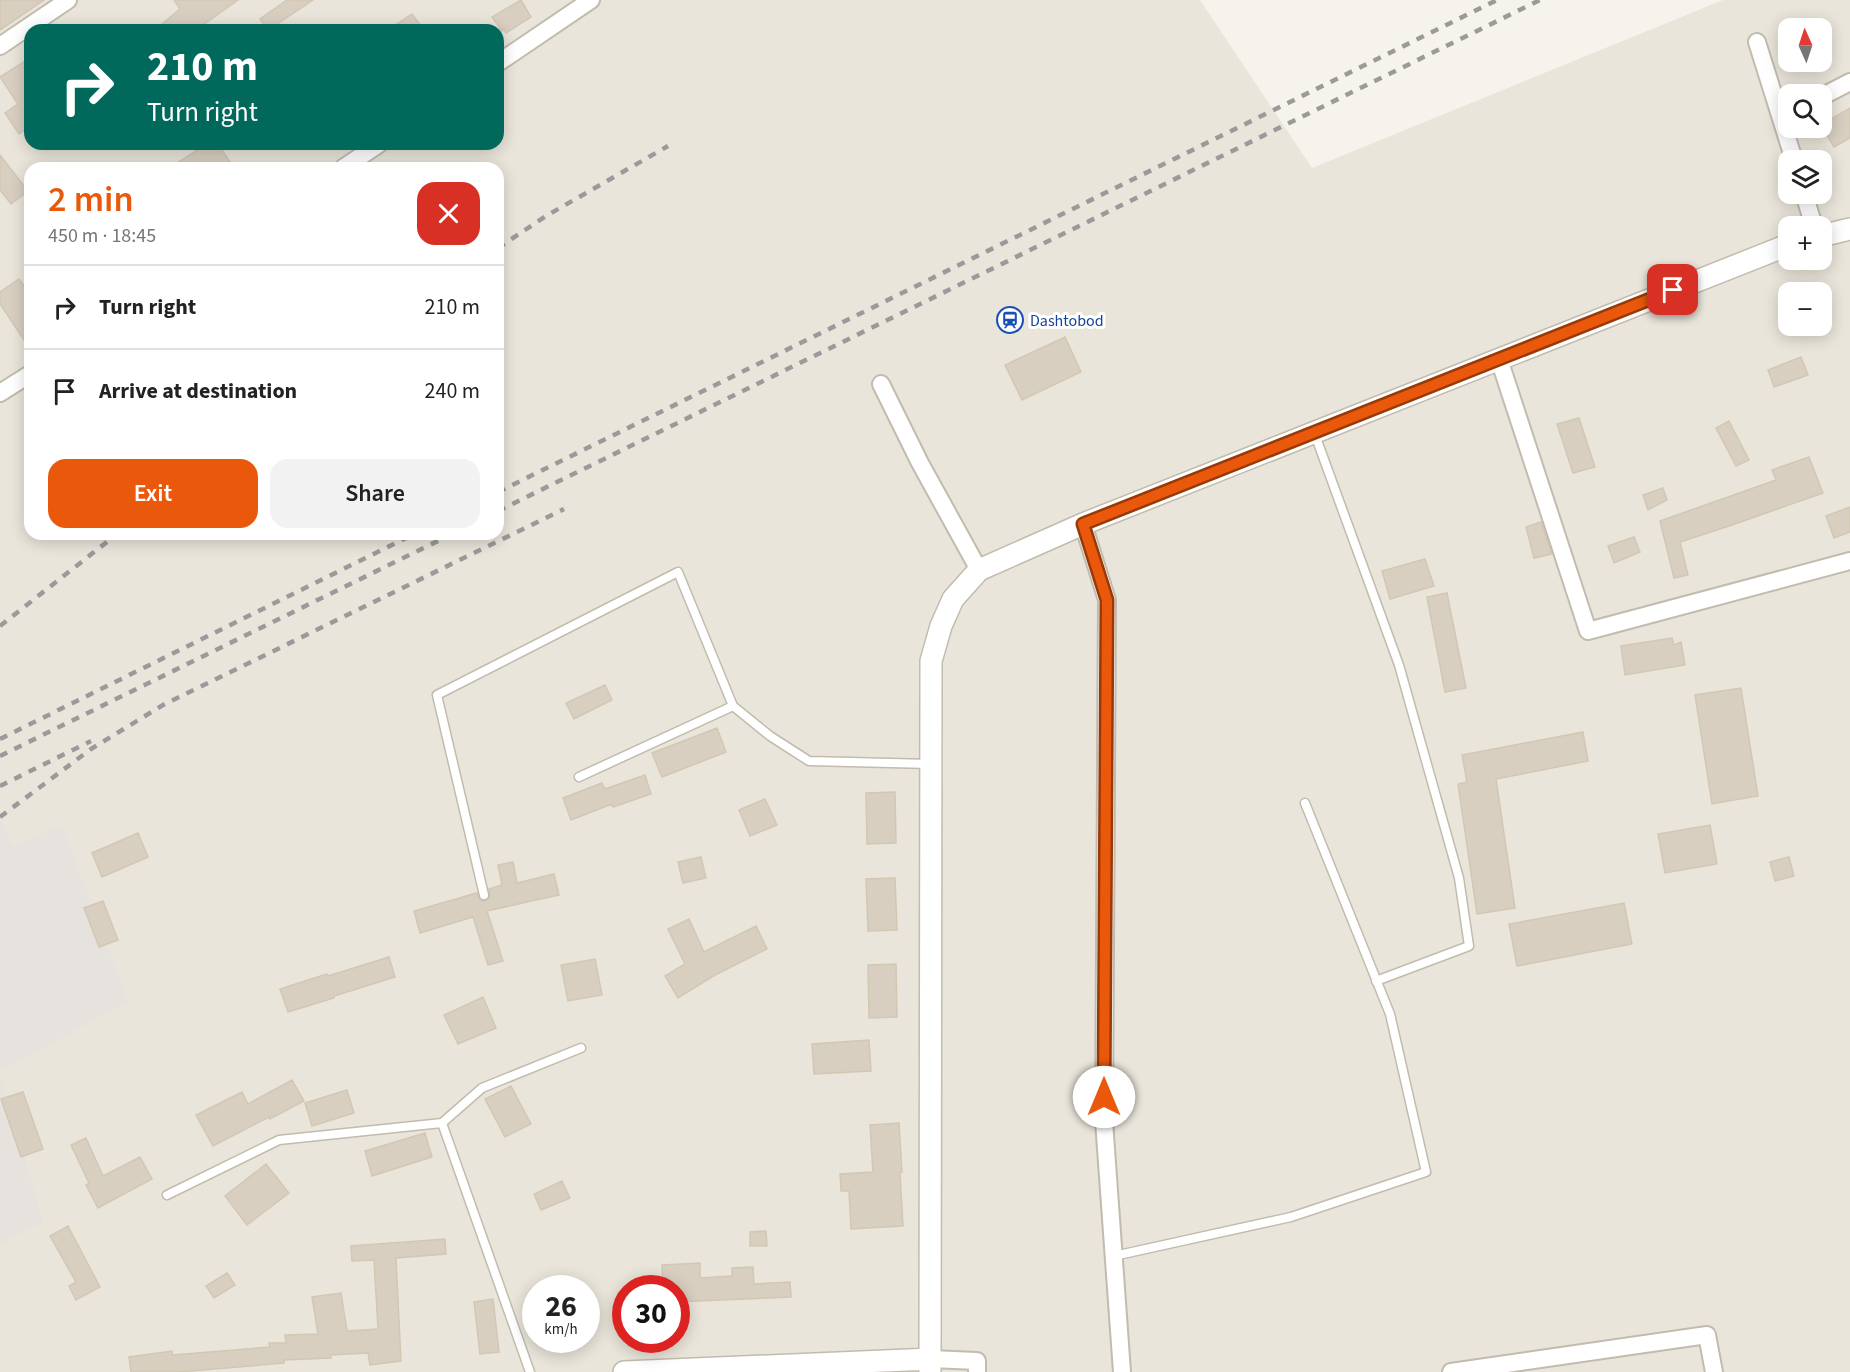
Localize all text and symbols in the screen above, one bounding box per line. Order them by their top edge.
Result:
north arrow [1778,18,1832,72]
map controls [1778,18,1832,336]
text: 210 m [147,37,258,97]
icon: right [48,48,126,126]
button: search [1778,84,1832,138]
text: Turn right [147,93,258,132]
button: layers [1778,150,1832,204]
text: 2 min [48,174,134,225]
button: close [417,182,480,245]
button: + [1778,216,1832,270]
text: 450 m · 18:45 [48,222,156,250]
pin [1647,264,1698,315]
icon: arrive [1656,273,1689,306]
button: − [1778,282,1832,336]
icon: right [48,291,81,324]
text: Turn right [99,291,196,323]
text: 210 m [425,291,480,323]
station icon: Dashtobod [995,305,1025,335]
place label: Dashtobod [1030,310,1104,332]
icon: arrive [48,375,81,408]
text: Arrive at destination [99,375,297,407]
text: 240 m [425,375,480,407]
button: Exit [48,459,258,528]
button: Share [270,459,480,528]
position arrow [1072,1065,1136,1129]
speed limit sign: 30 [612,1275,690,1353]
text: 26 [545,1285,577,1328]
text: km/h [544,1319,578,1340]

